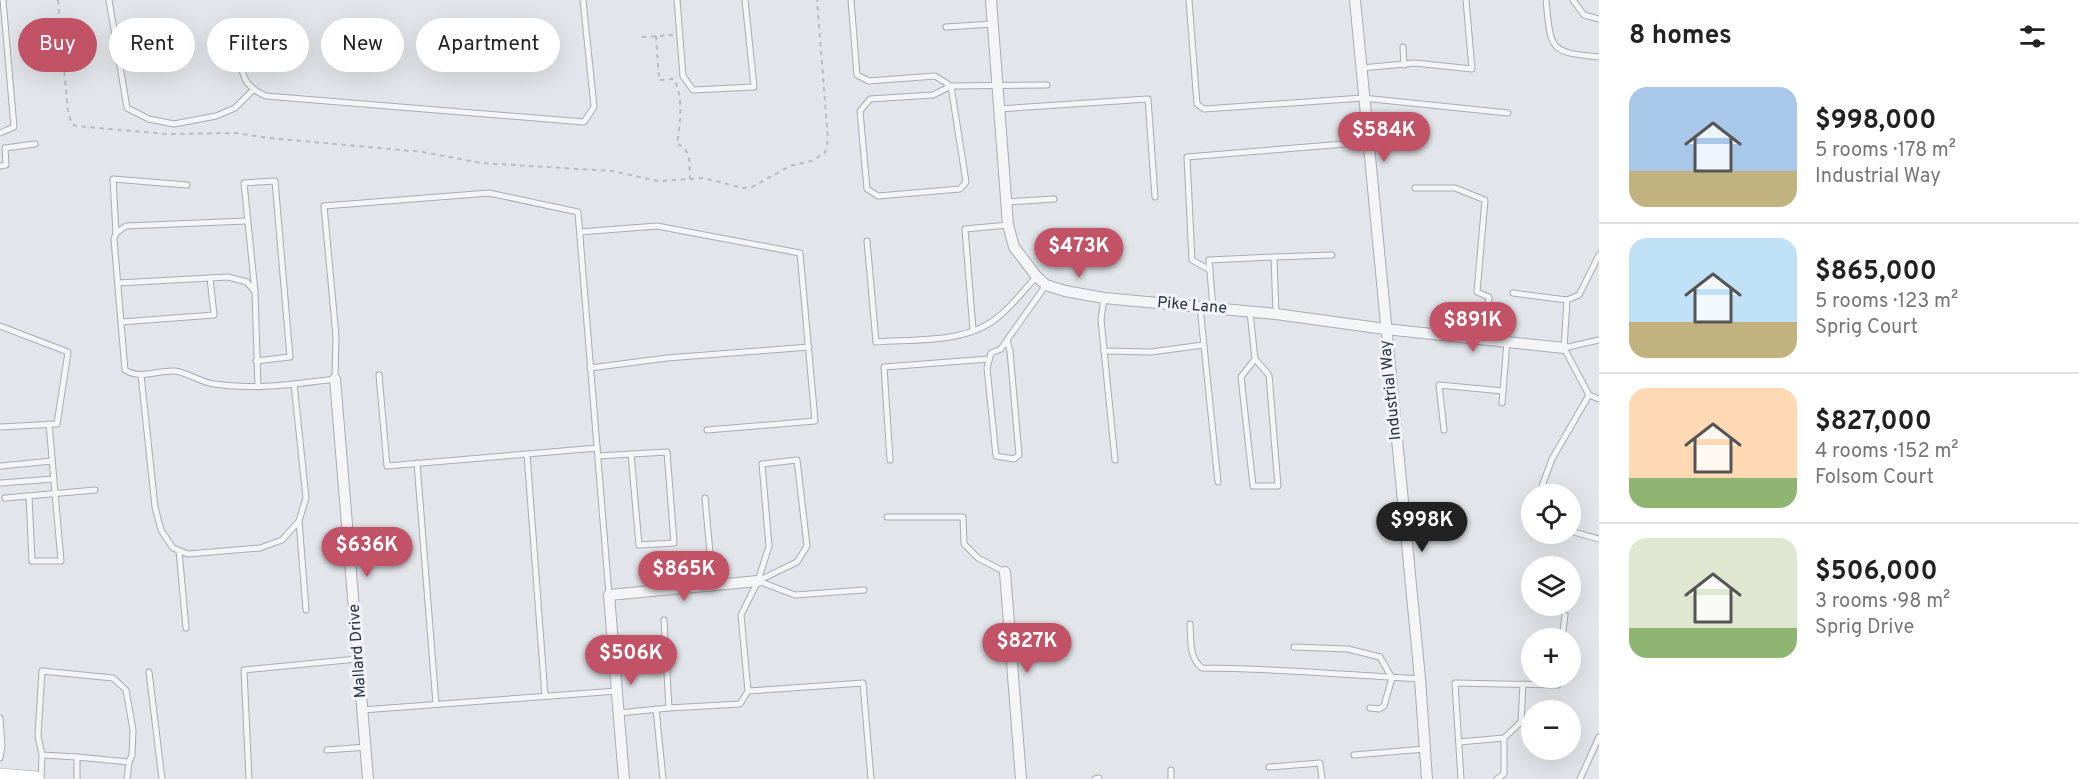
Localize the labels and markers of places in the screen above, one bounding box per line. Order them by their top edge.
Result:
pin: $584K [1342,112,1426,163]
pin: $473K [1037,228,1121,279]
pin: $891K [1431,302,1515,353]
pin: $998K [1380,502,1464,553]
pin: $636K [325,527,409,578]
pin: $865K [642,551,726,602]
pin: $827K [985,623,1069,674]
pin: $506K [589,635,673,686]

